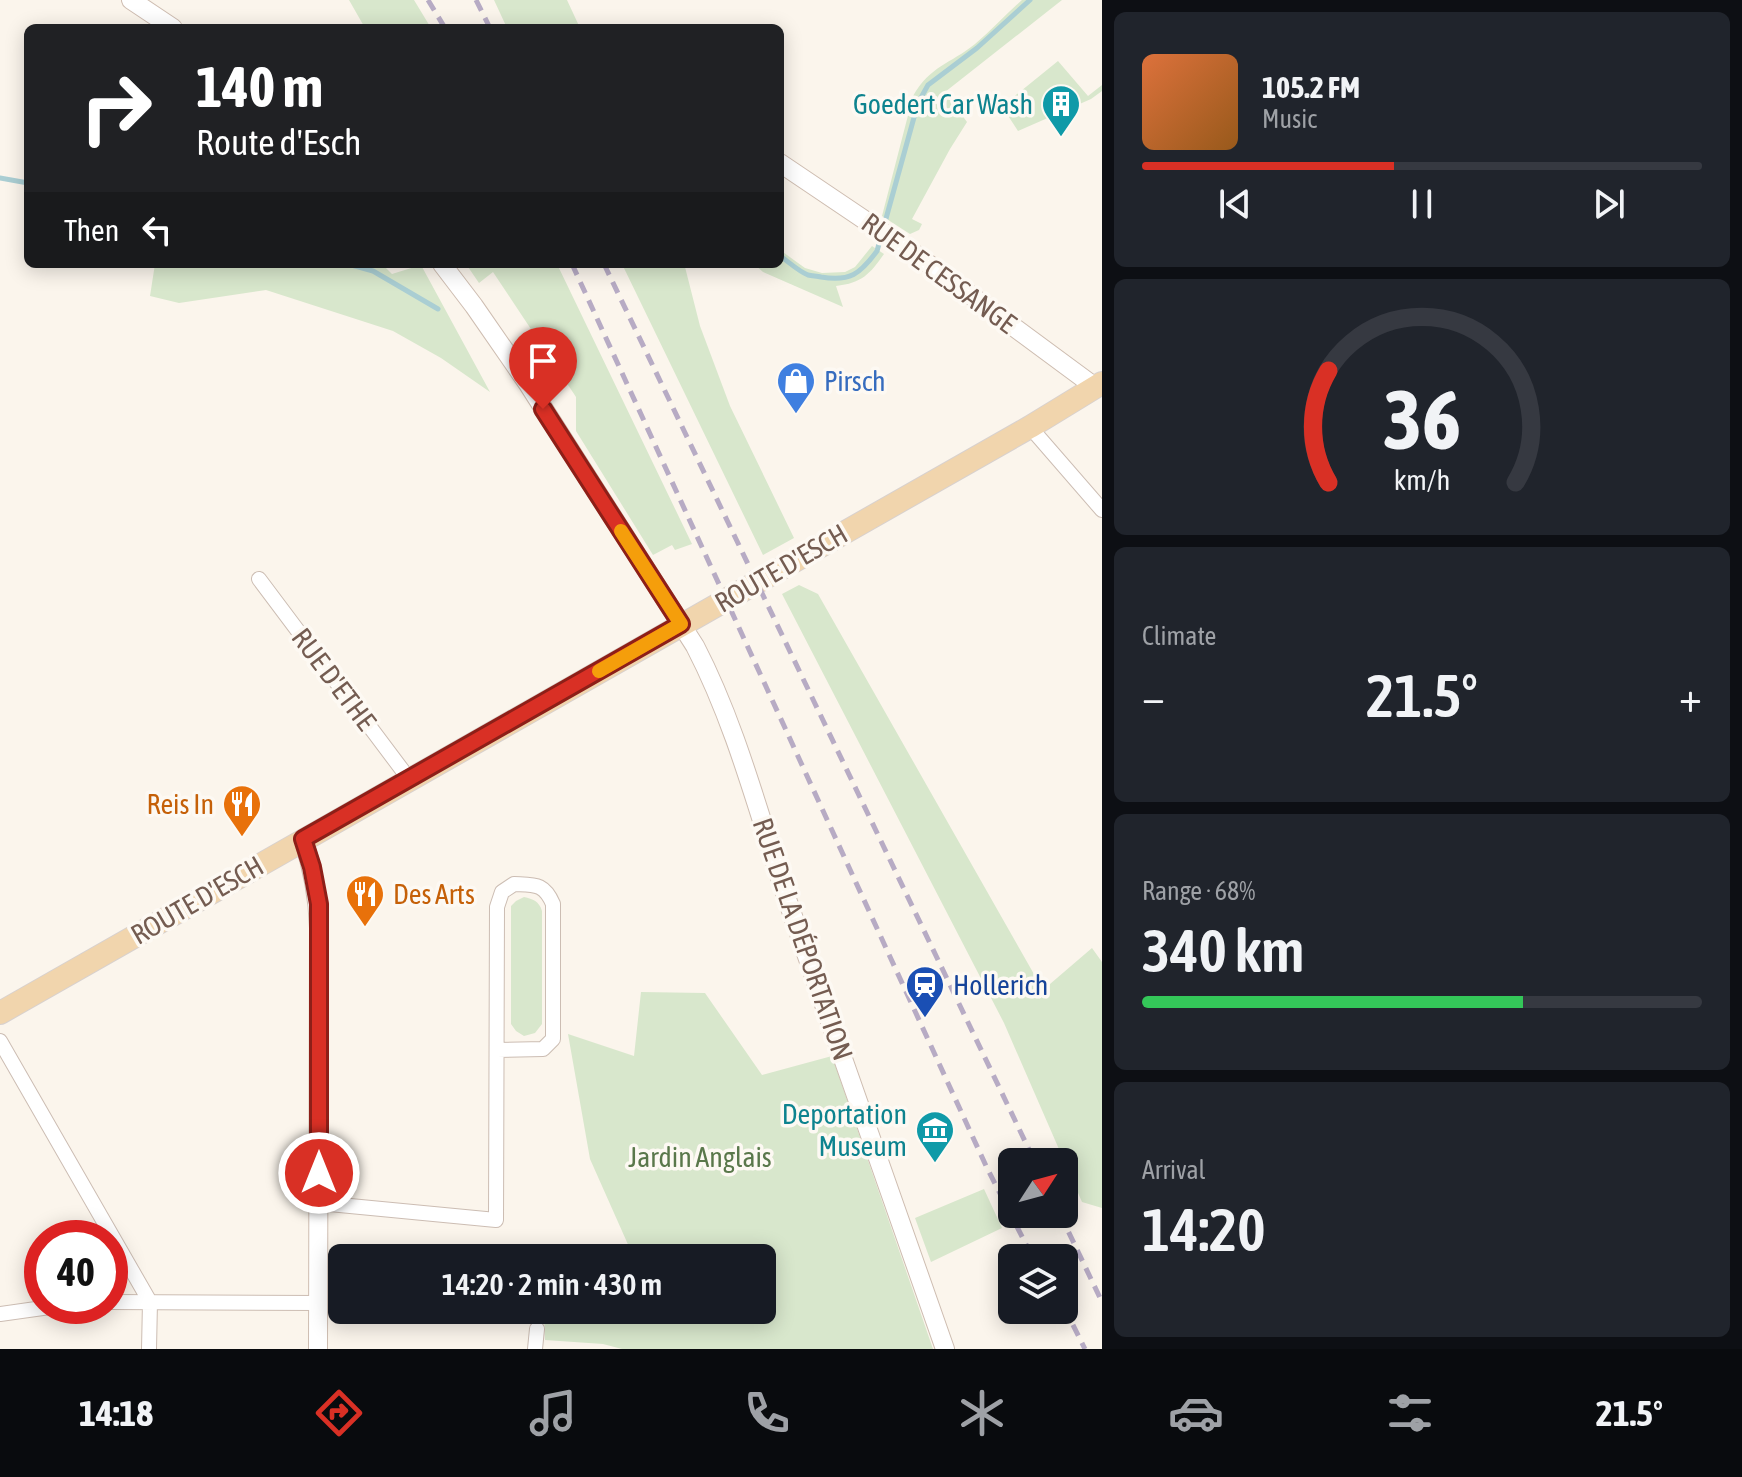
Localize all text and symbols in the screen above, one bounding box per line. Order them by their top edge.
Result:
text: 140 m [196,55,323,119]
icon: right [64,56,168,160]
text: 105.2 FM [1262,70,1360,104]
building icon: Goedert Car Wash [1040,83,1082,138]
place label: Goedert Car Wash [853,88,1033,120]
text: Music [1262,104,1317,134]
text: Route d'Esch [196,121,361,163]
icon: previous [1213,182,1257,226]
icon: pause [1400,182,1444,226]
icon: next [1587,182,1631,226]
street label: RUE DE CESSANGE [856,206,1022,340]
icon: left [135,208,179,252]
text: Then [64,213,119,247]
pin [509,327,577,409]
icon: arrive [521,339,565,383]
shop icon: Pirsch [775,360,817,415]
place label: Pirsch [824,365,886,397]
text: 36 [1383,371,1461,467]
text: km/h [1394,463,1450,496]
street label: ROUTE D'ESCH [709,517,853,619]
text: Climate [1142,621,1216,651]
street label: RUE D'ETHE [285,622,383,736]
text: 21.5° [1366,661,1478,730]
text: − [1142,671,1165,721]
text: + [1679,671,1702,721]
restaurant icon: Reis In [221,783,263,838]
place label: Reis In [146,788,214,820]
street label: RUE DE LA DÉPORTATION [747,814,859,1064]
street label: ROUTE D'ESCH [125,849,269,951]
restaurant icon: Des Arts [344,873,386,928]
text: Range · 68% [1142,876,1255,906]
place label: Des Arts [393,878,475,910]
text: 340 km [1142,916,1304,985]
station icon: Hollerich [904,964,946,1019]
place label: Hollerich [953,969,1048,1001]
place label: Deportation Museum [782,1098,907,1162]
museum icon: Deportation Museum [914,1109,956,1164]
position arrow [277,1131,361,1215]
park label: Jardin Anglais [628,1141,772,1173]
north arrow [998,1148,1078,1228]
map controls [998,1148,1078,1324]
text: Arrival [1142,1155,1206,1185]
text: 14:20 [1142,1195,1265,1264]
speed limit sign: 40 [24,1220,128,1324]
button: layers [998,1244,1078,1324]
text: 14:20 · 2 min · 430 m [442,1267,662,1301]
icon: directions [311,1385,367,1441]
icon: music [525,1385,581,1441]
icon: phone [739,1385,795,1441]
icon: climate [954,1385,1010,1441]
icon: car [1168,1385,1224,1441]
icon: filters [1382,1385,1438,1441]
text: 14:18 [79,1392,153,1434]
text: 21.5° [1596,1392,1663,1434]

